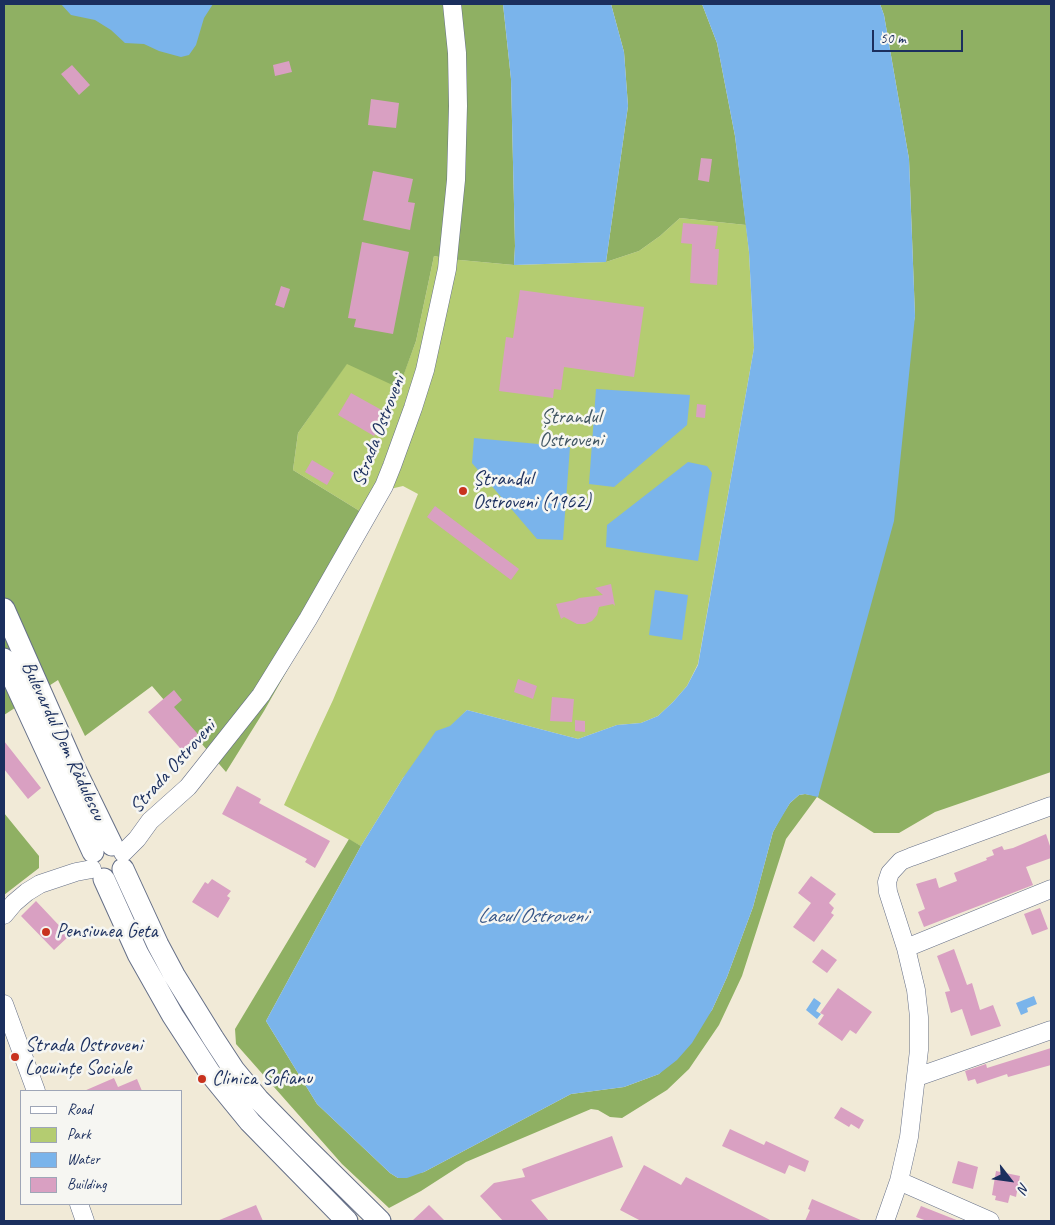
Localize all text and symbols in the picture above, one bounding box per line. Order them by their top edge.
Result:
scale bar [875,20,966,52]
text: 50 m [880,29,906,48]
street label: Strada Ostroveni [347,372,411,490]
park label: Ștrandul Ostroveni [539,406,603,453]
place label: Ștrandul Ostroveni (1962) [473,468,591,515]
marker: Ștrandul Ostroveni (1962) [457,485,469,497]
street label: Bulevardul Dem Rădulescu [16,657,110,825]
street label: Strada Ostroveni [125,715,221,819]
water label: Lacul Ostroveni [478,903,586,929]
place label: Pensiunea Geta [56,920,158,944]
marker: Pensiunea Geta [40,926,52,938]
place label: Strada Ostroveni Locuințe Sociale [25,1034,142,1081]
marker: Strada Ostroveni Locuințe Sociale [9,1051,21,1063]
place label: Clinica Sofianu [212,1067,312,1091]
marker: Clinica Sofianu [196,1073,208,1085]
legend [20,1090,182,1205]
text: Road [67,1100,92,1119]
text: Park [67,1125,91,1144]
text: Water [67,1150,100,1169]
north arrow [985,1155,1035,1205]
text: Building [67,1175,106,1194]
text: N [1014,1180,1033,1196]

